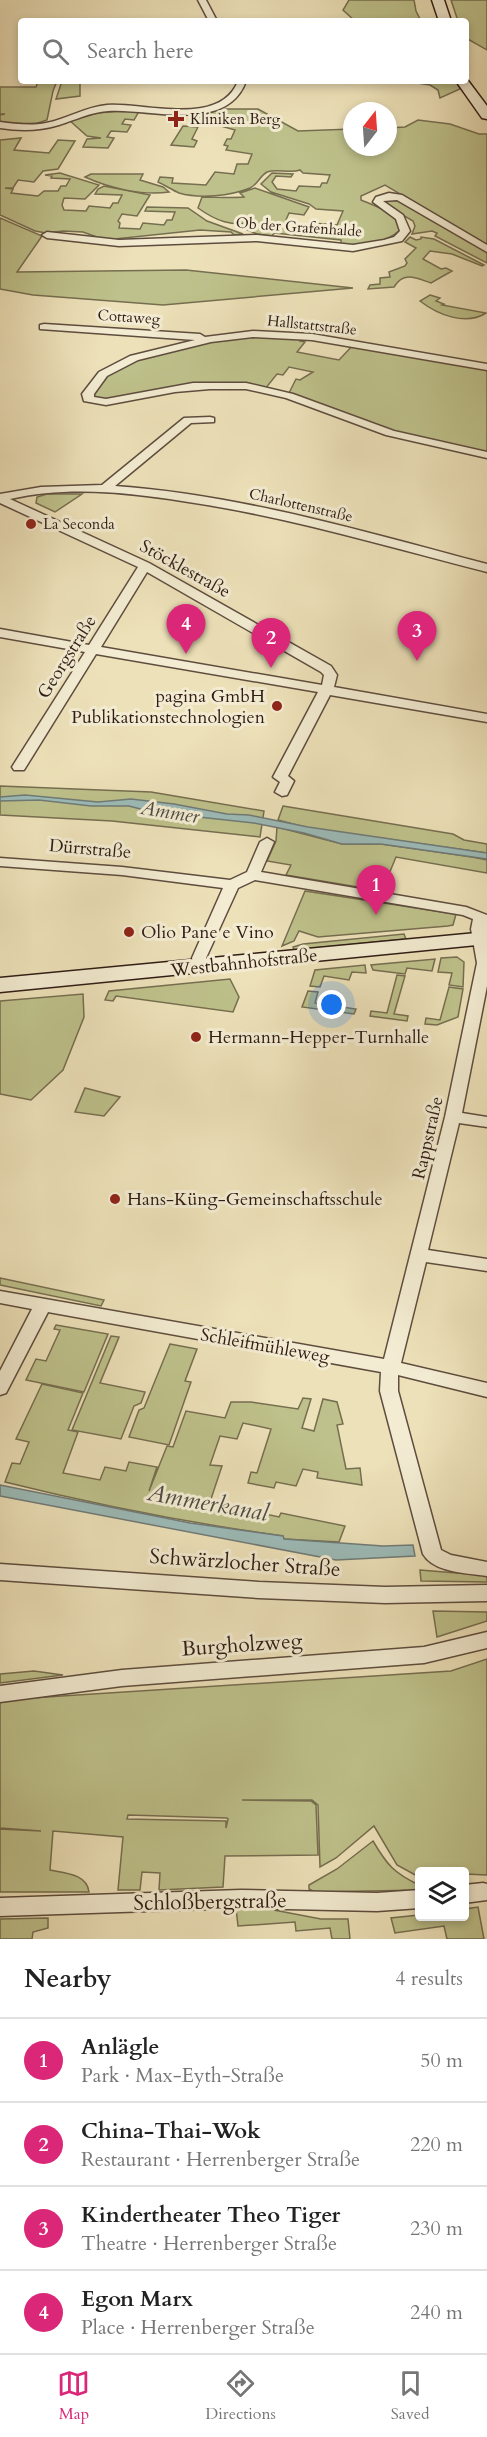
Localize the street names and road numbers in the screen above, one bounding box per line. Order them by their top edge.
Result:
street label: Ob der Grafenhalde [235,213,363,241]
street label: Cottaweg [97,305,162,329]
street label: Hallstattstraße [266,310,358,340]
street label: Charlottenstraße [247,483,355,527]
street label: Stöcklestraße [135,534,235,604]
street label: Georgstraße [32,611,102,703]
street label: Dürrstraße [48,833,132,865]
street label: Westbahnhofstraße [168,943,319,983]
street label: Rappstraße [406,1094,450,1182]
street label: Schleifmühleweg [198,1322,332,1370]
street label: Schwärzlocher Straße [149,1542,341,1584]
street label: Burgholzweg [181,1626,304,1664]
street label: Schloßbergstraße [133,1886,287,1918]

